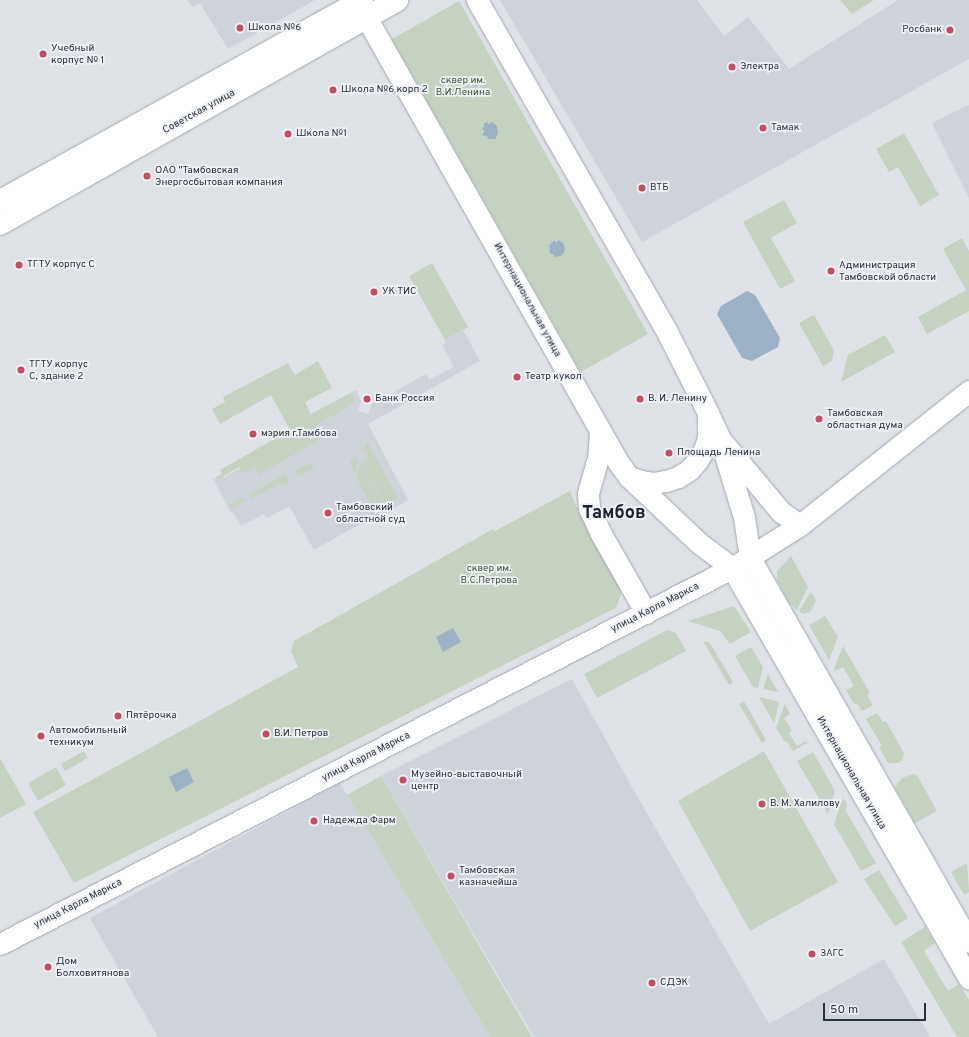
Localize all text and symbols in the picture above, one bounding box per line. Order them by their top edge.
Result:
place label: Школа №6 [248,22,301,34]
marker: Школа №6 [235,23,245,33]
place label: Росбанк [902,24,942,36]
marker: Росбанк [945,25,955,35]
place label: Учебный корпус № 1 [51,42,104,66]
marker: Учебный корпус № 1 [38,49,48,59]
place label: Электра [740,61,779,73]
marker: Электра [727,62,737,72]
park label: сквер им. В.И.Ленина [436,74,490,98]
place label: Школа №6 корп 2 [341,84,428,96]
marker: Школа №6 корп 2 [328,85,338,95]
street label: Советская улица [161,87,237,137]
place label: Тамак [771,122,799,134]
marker: Тамак [758,123,768,133]
place label: Школа №1 [296,128,347,140]
marker: Школа №1 [283,129,293,139]
place label: ОАО "Тамбовская Энергосбытовая компания [155,164,283,188]
marker: ОАО "Тамбовская Энергосбытовая компания [142,171,152,181]
place label: ВТБ [650,182,669,194]
marker: ВТБ [637,183,647,193]
street label: Интернациональная улица [491,241,563,359]
place label: ТГТУ корпус С [27,259,95,271]
place label: Администрация Тамбовской области [839,259,936,282]
marker: ТГТУ корпус С [14,260,24,270]
marker: Администрация Тамбовской области [826,266,836,276]
place label: УК ТИС [382,286,417,298]
marker: УК ТИС [369,287,379,297]
place label: ТГТУ корпус С, здание 2 [29,358,88,382]
marker: ТГТУ корпус С, здание 2 [16,365,26,375]
place label: Театр кукол [525,371,582,383]
marker: Театр кукол [512,372,522,382]
place label: Банк Россия [375,393,435,405]
place label: В. И. Ленину [648,393,707,405]
marker: Банк Россия [362,394,372,404]
marker: В. И. Ленину [635,394,645,404]
place label: Тамбовская областная дума [827,407,903,430]
marker: Тамбовская областная дума [814,414,824,424]
place label: мэрия г.Тамбова [261,428,337,440]
marker: мэрия г.Тамбова [248,429,258,439]
place label: Площадь Ленина [677,447,760,459]
marker: Площадь Ленина [664,448,674,458]
place label: Тамбовский областной суд [336,501,405,524]
district label: Тамбов [582,503,646,525]
marker: Тамбовский областной суд [323,508,333,518]
park label: сквер им. В.С.Петрова [461,562,517,586]
street label: улица Карла Маркса [609,581,701,635]
place label: Пятёрочка [126,710,177,722]
marker: Пятёрочка [113,711,123,721]
street label: Интернациональная улица [814,714,888,832]
place label: Автомобильный техникум [49,724,127,748]
place label: В.И. Петров [274,728,328,740]
marker: В.И. Петров [261,729,271,739]
street label: улица Карла Маркса [320,730,412,784]
marker: Автомобильный техникум [36,731,46,741]
place label: Музейно-выставочный центр [411,768,522,792]
marker: Музейно-выставочный центр [398,775,408,785]
place label: В. М. Халилову [770,798,840,810]
marker: В. М. Халилову [757,799,767,809]
marker: Надежда Фарм [308,815,320,827]
place label: Надежда Фарм [323,815,396,827]
place label: Тамбовская казначейша [459,864,517,888]
marker: Тамбовская казначейша [446,871,456,881]
street label: улица Карла Маркса [32,877,124,931]
place label: ЗАГС [820,948,844,960]
marker: ЗАГС [807,949,817,959]
place label: Дом Болховитянова [56,955,129,978]
marker: Дом Болховитянова [43,962,53,972]
place label: СДЭК [660,977,688,989]
marker: СДЭК [647,978,657,988]
scale bar [825,995,928,1021]
text: 50 m [830,1002,858,1018]

